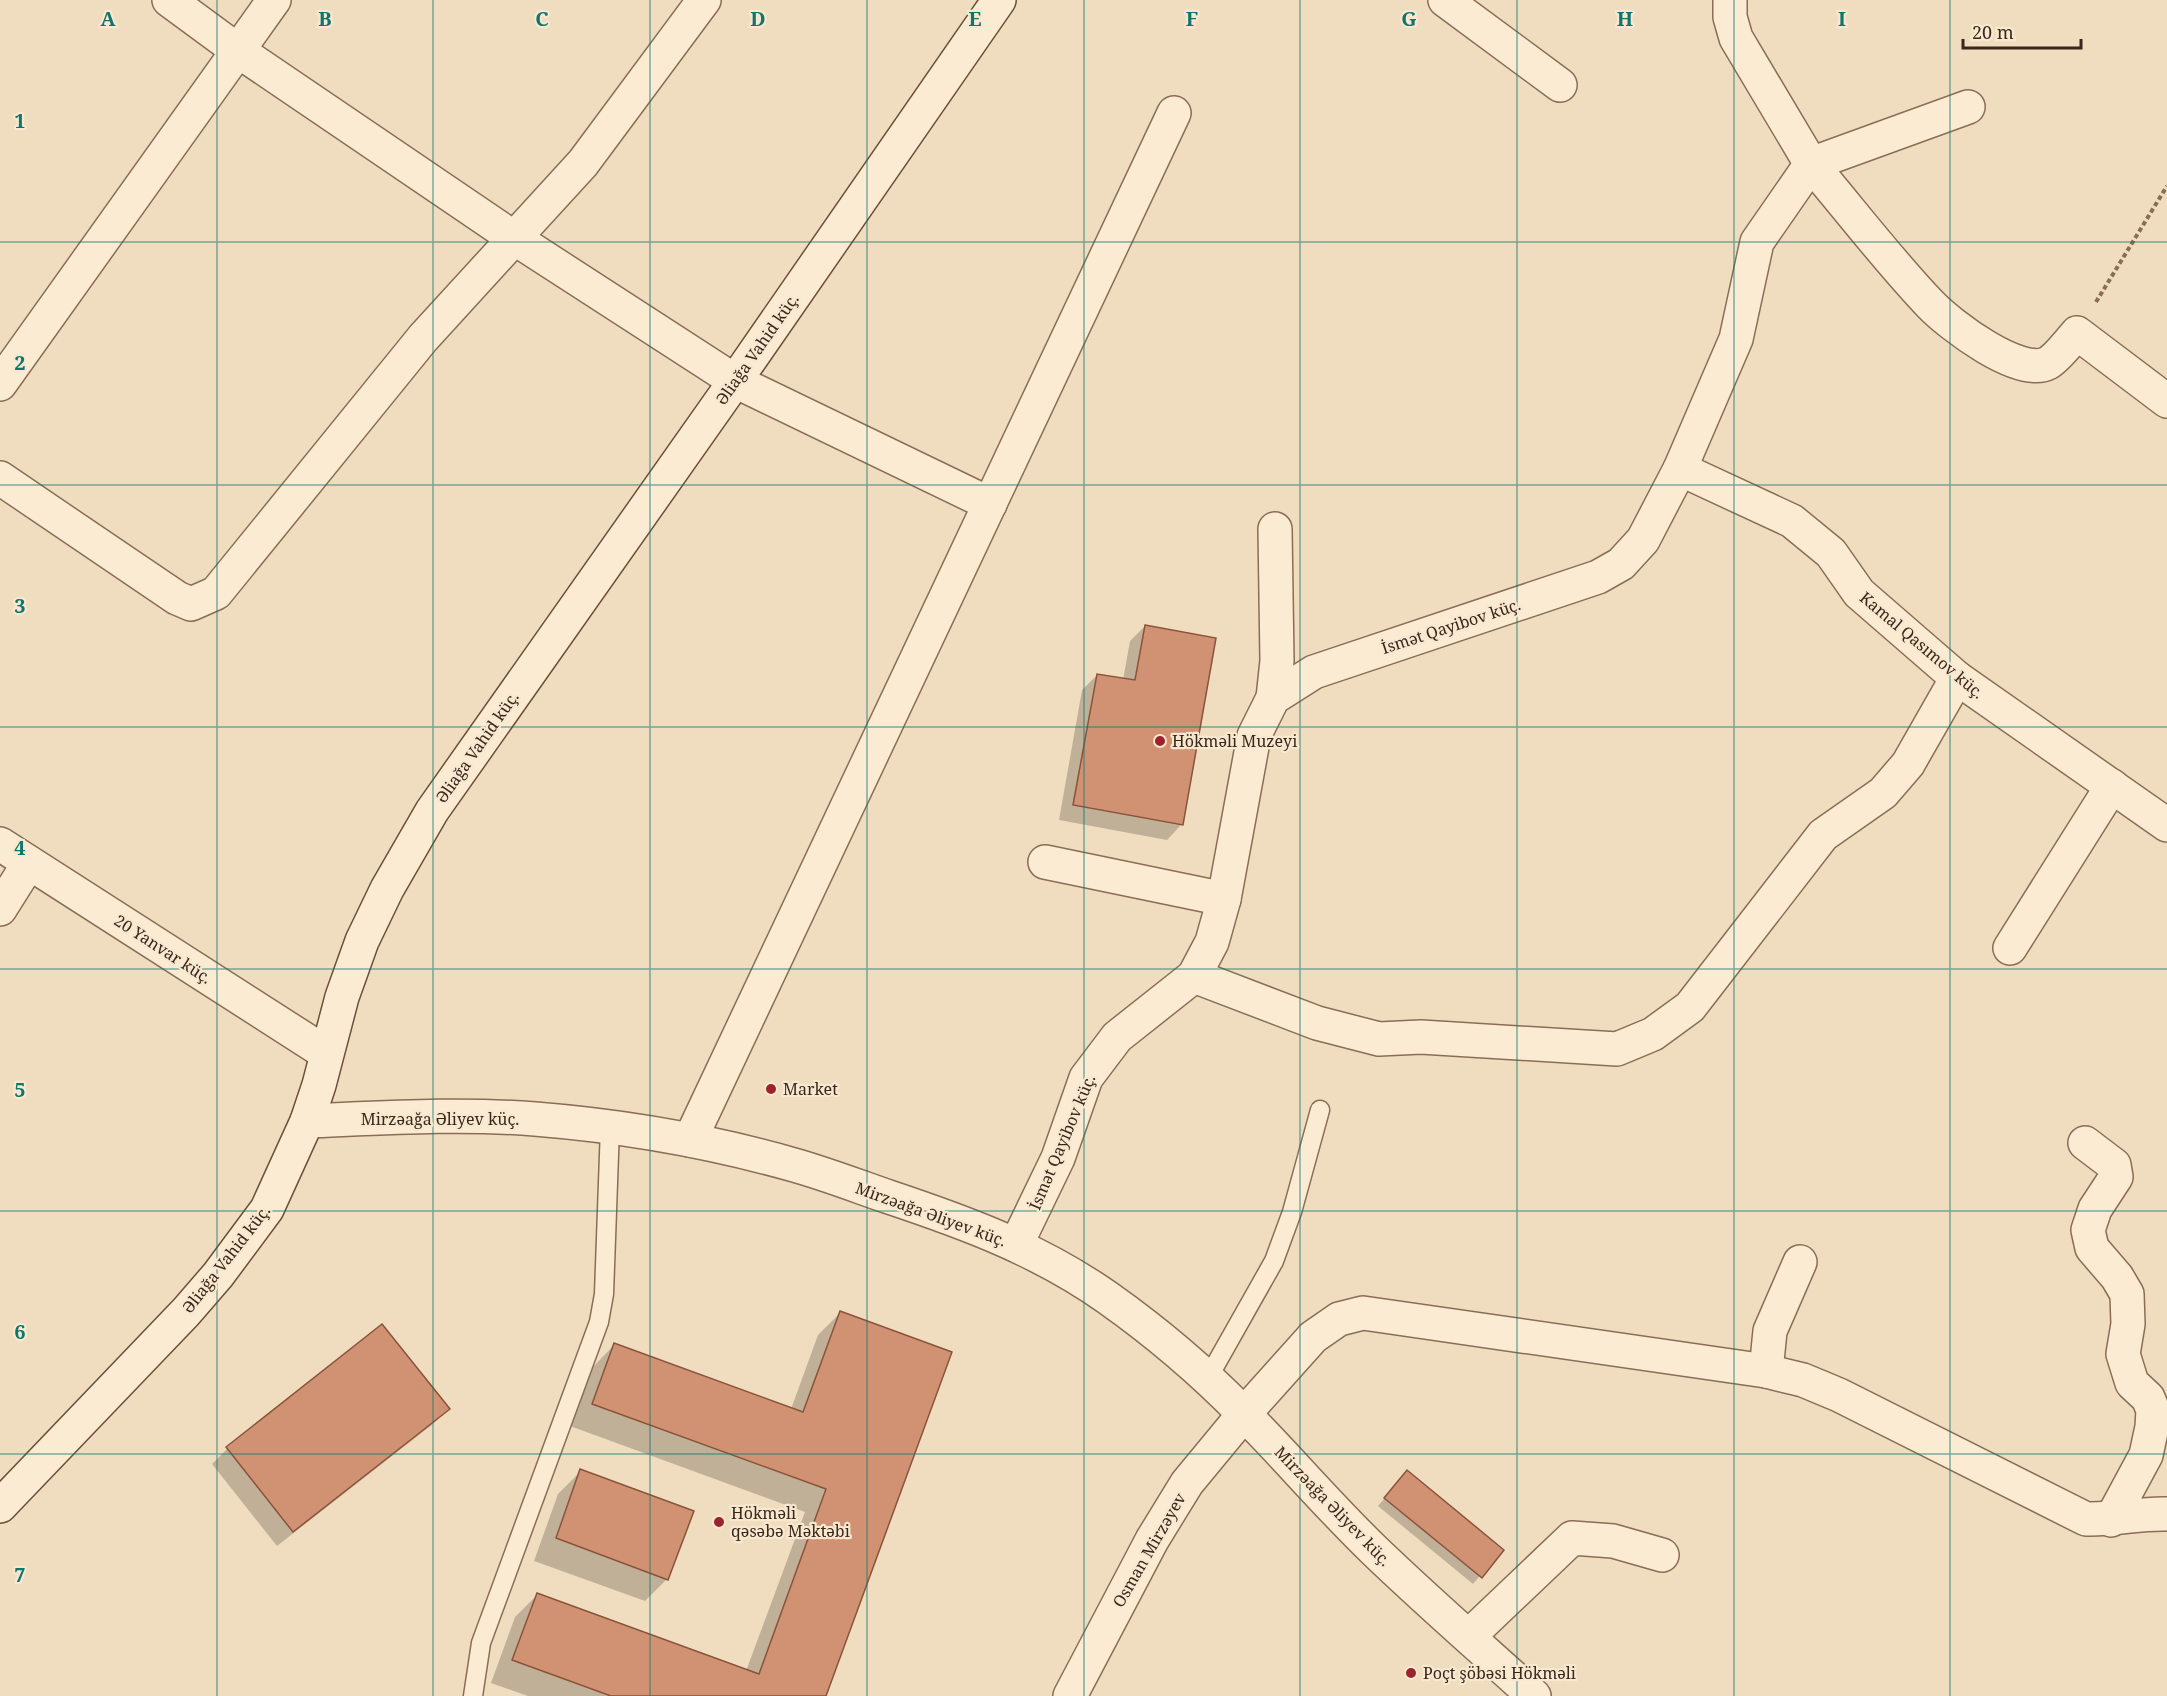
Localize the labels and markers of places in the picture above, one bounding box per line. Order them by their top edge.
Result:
place label: Hökməli Muzeyi [1172,730,1297,752]
marker: Hökməli Muzeyi [1153,734,1167,748]
place label: Market [783,1078,838,1100]
marker: Market [764,1082,778,1096]
place label: Hökməli qəsəbə Məktəbi [731,1502,850,1542]
marker: Hökməli qəsəbə Məktəbi [712,1515,726,1529]
place label: Poçt şöbəsi Hökməli [1423,1662,1576,1684]
marker: Poçt şöbəsi Hökməli [1404,1666,1418,1680]

